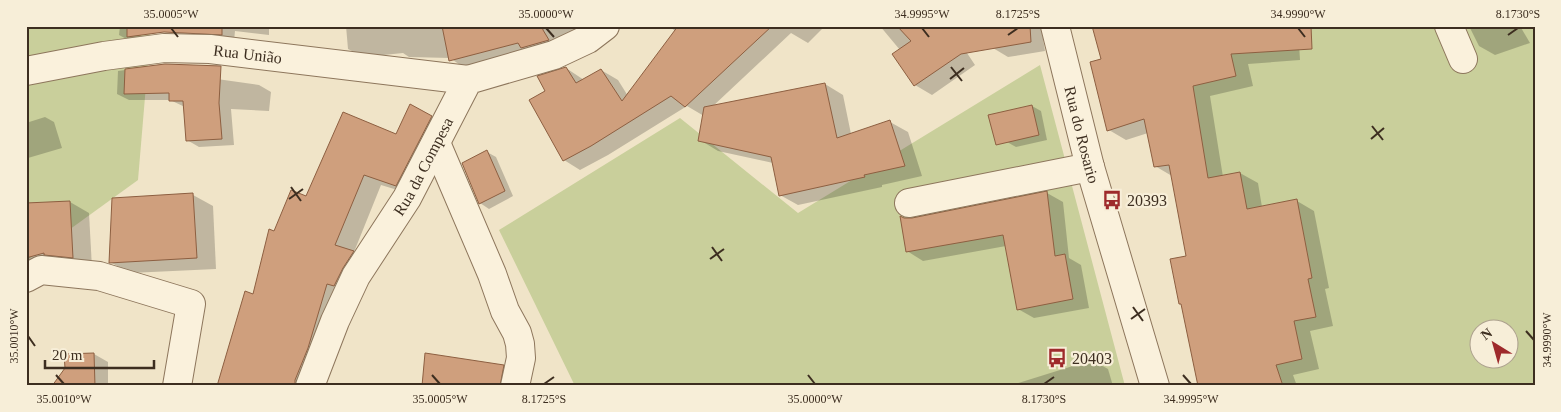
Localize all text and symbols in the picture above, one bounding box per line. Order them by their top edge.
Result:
text: 35.0005°W [143,7,199,21]
text: 35.0000°W [518,7,574,21]
text: 34.9995°W [894,7,950,21]
text: 8.1725°S [996,7,1040,21]
text: 34.9990°W [1270,7,1326,21]
text: 8.1730°S [1496,7,1540,21]
street label: Rua União [213,41,283,66]
street label: Rua do Rosario [1062,84,1103,185]
street label: Rua da Compesa [390,114,456,218]
bus stop icon: 20393 [1101,189,1123,211]
place label: 20393 [1127,192,1167,209]
text: 35.0010°W [7,308,21,364]
text: 34.9990°W [1540,312,1554,368]
north arrow [1468,320,1518,370]
text: N [1478,325,1495,343]
scale bar [45,337,154,369]
text: 20 m [52,347,83,363]
bus stop icon: 20403 [1046,347,1068,369]
place label: 20403 [1072,350,1112,367]
text: 35.0010°W [36,392,92,406]
text: 35.0005°W [412,392,468,406]
text: 8.1725°S [522,392,566,406]
text: 35.0000°W [787,392,843,406]
text: 8.1730°S [1022,392,1066,406]
text: 34.9995°W [1163,392,1219,406]

